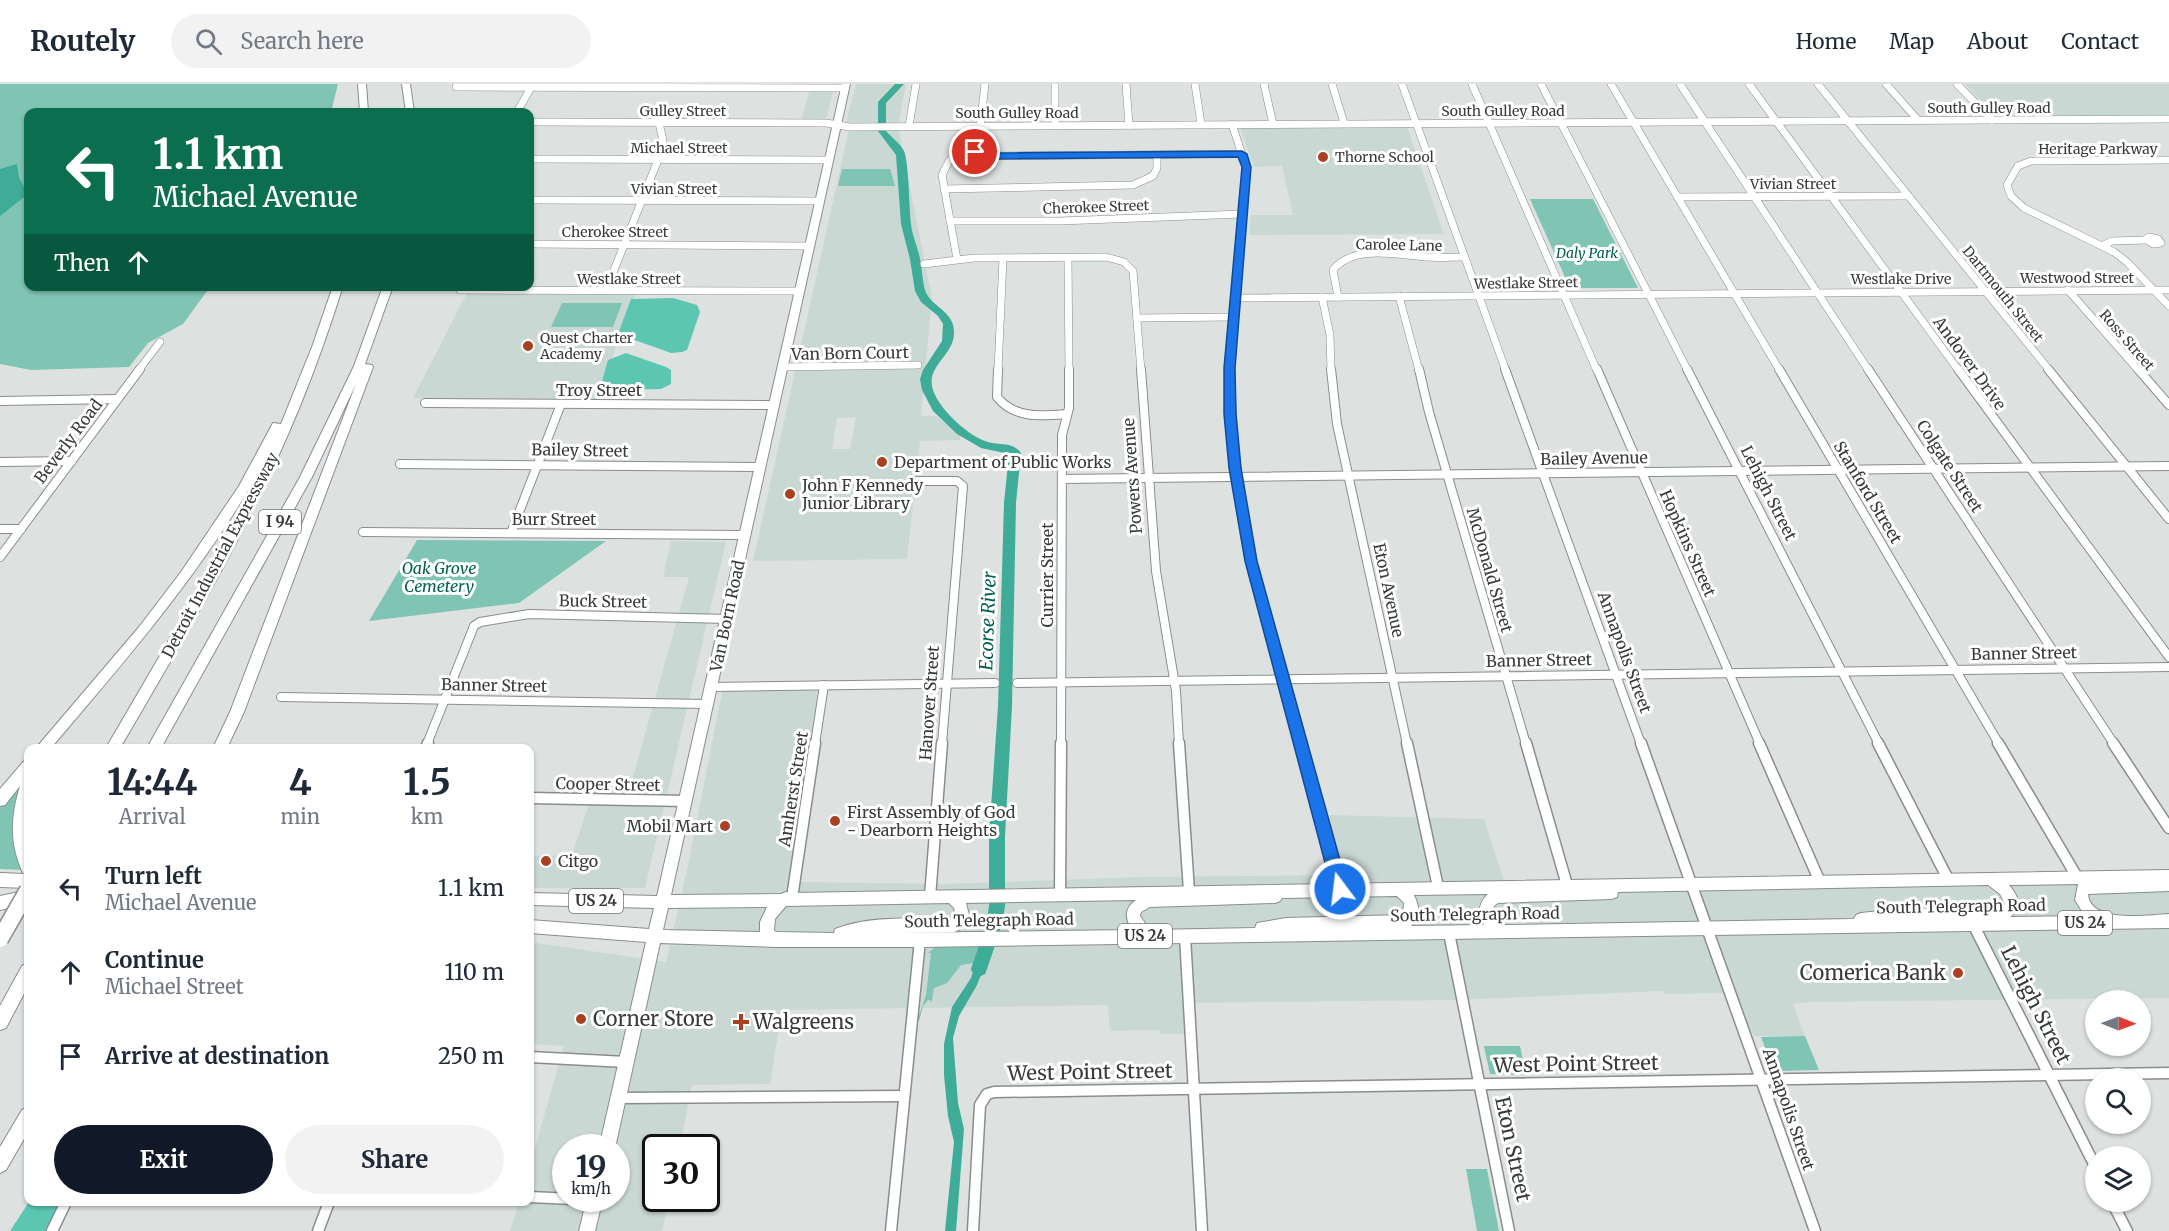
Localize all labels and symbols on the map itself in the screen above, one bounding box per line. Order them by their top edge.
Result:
street label: South Gulley Road [1927,99,2051,117]
street label: Gulley Street [640,102,727,120]
street label: South Gulley Road [1441,102,1565,120]
street label: South Gulley Road [955,104,1079,122]
pin [949,126,1000,177]
street label: Michael Street [631,139,728,157]
street label: Heritage Parkway [2038,140,2159,158]
place label: Thorne School [1335,148,1435,166]
marker: Thorne School [1316,150,1330,164]
street label: Vivian Street [1749,175,1837,193]
street label: Vivian Street [630,180,718,198]
street label: Cherokee Street [1043,196,1150,218]
street label: Cherokee Street [562,223,669,241]
street label: Carolee Lane [1356,235,1442,255]
street label: Dartmouth Street [1959,242,2048,346]
park label: Daly Park [1555,244,1618,262]
street label: Westwood Street [2019,269,2134,287]
street label: Westlake Street [576,270,682,288]
street label: Westlake Drive [1850,270,1951,288]
street label: Westlake Street [1473,273,1579,293]
street label: Ross Street [2096,306,2159,375]
street label: Andover Drive [1929,312,2011,414]
place label: Quest Charter Academy [539,329,633,363]
marker: Quest Charter Academy [521,339,535,353]
street label: Van Born Court [790,342,910,364]
street label: Troy Street [556,380,643,400]
street label: Beverly Road [30,395,106,487]
street label: Colgate Street [1913,416,1988,517]
street label: Powers Avenue [1118,417,1146,535]
street label: Stanford Street [1830,437,1907,547]
street label: Bailey Street [531,439,629,461]
street label: Lehigh Street [1737,442,1802,544]
street label: Bailey Avenue [1540,447,1648,469]
street label: Detroit Industrial Expressway [157,448,283,661]
place label: Department of Public Works [894,452,1111,472]
marker: Department of Public Works [875,455,889,469]
place label: John F Kennedy Junior Library [801,475,924,513]
street label: Hopkins Street [1655,486,1721,600]
marker: John F Kennedy Junior Library [783,487,797,501]
street label: McDonald Street [1463,505,1518,635]
street label: Burr Street [512,509,597,529]
road number: I 94 [259,510,301,534]
street label: Currier Street [1037,522,1057,627]
street label: Eton Avenue [1369,541,1409,639]
park label: Oak Grove Cemetery [402,558,476,596]
street label: Van Born Road [705,558,749,675]
water label: Ecorse River [974,570,1001,671]
street label: Annapolis Street [1593,588,1657,716]
street label: Buck Street [559,590,648,612]
street label: Banner Street [1971,642,2078,664]
street label: Hanover Street [915,644,943,761]
street label: Banner Street [1486,649,1593,671]
street label: Banner Street [441,674,548,696]
street label: Amherst Street [774,729,812,849]
street label: Cooper Street [555,773,661,795]
place label: First Assembly of God - Dearborn Heights [847,802,1016,840]
marker: First Assembly of God - Dearborn Heights [828,814,842,828]
place label: Mobil Mart [627,816,714,836]
marker: Mobil Mart [718,819,732,833]
place label: Citgo [558,851,598,871]
marker: Citgo [539,854,553,868]
position arrow [1308,857,1372,921]
road number: US 24 [569,889,623,913]
street label: South Telegraph Road [1876,895,2046,917]
street label: South Telegraph Road [1390,903,1560,925]
street label: South Telegraph Road [904,909,1074,931]
road number: US 24 [2058,911,2112,935]
road number: US 24 [1118,924,1172,948]
street label: Lehigh Street [1996,941,2077,1068]
place label: Comerica Bank [1800,960,1946,985]
marker: Comerica Bank [1951,966,1965,980]
north arrow [2085,990,2151,1056]
place label: Corner Store [593,1006,714,1031]
place label: Walgreens [752,1009,854,1034]
marker: Corner Store [574,1012,588,1026]
marker: Walgreens [734,1015,748,1029]
street label: Annapolis Street [1758,1044,1820,1173]
street label: West Point Street [1492,1050,1659,1077]
street label: West Point Street [1006,1058,1173,1085]
street label: Eton Street [1490,1094,1537,1204]
speed limit sign: 30 [642,1134,720,1212]

